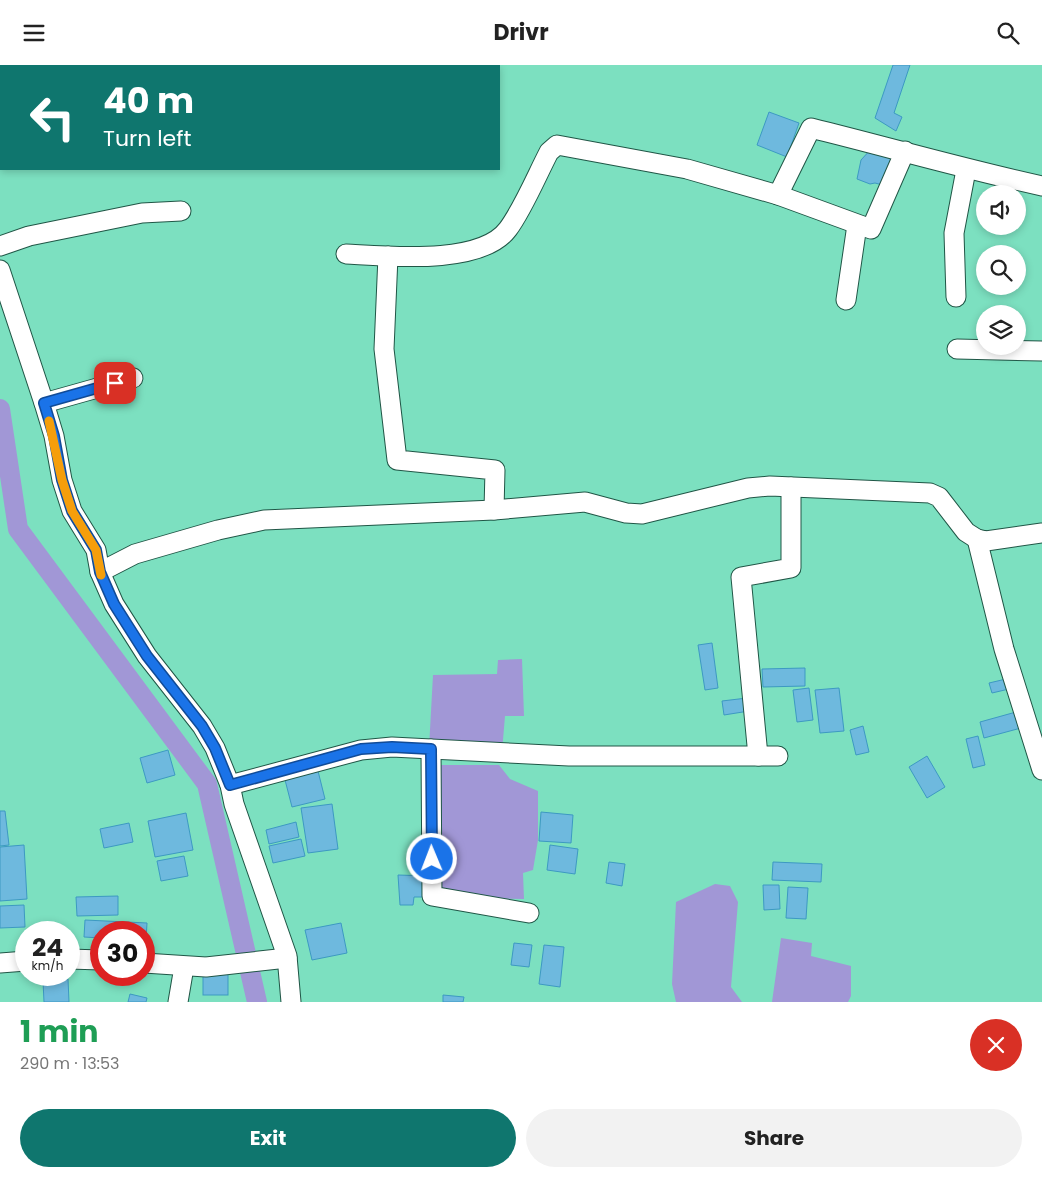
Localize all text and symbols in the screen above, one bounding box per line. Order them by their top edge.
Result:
text: Drivr [493,17,549,48]
icon: menu [20,19,48,47]
icon: search [994,19,1022,47]
text: 40 m [103,76,194,125]
icon: left [20,85,85,150]
text: Turn left [103,123,191,154]
map controls [976,185,1026,355]
button: sound [976,185,1026,235]
button: search [976,245,1026,295]
button: layers [976,305,1026,355]
pin [94,362,136,404]
icon: arrive [101,369,129,397]
position arrow [405,832,457,884]
speed limit sign: 30 [90,921,155,986]
text: 24 [32,930,63,965]
text: km/h [32,957,63,974]
text: 1 min [20,1010,98,1053]
button: close [970,1019,1022,1071]
text: 290 m · 13:53 [20,1052,119,1075]
button: Exit [20,1109,516,1167]
button: Share [526,1109,1022,1167]

